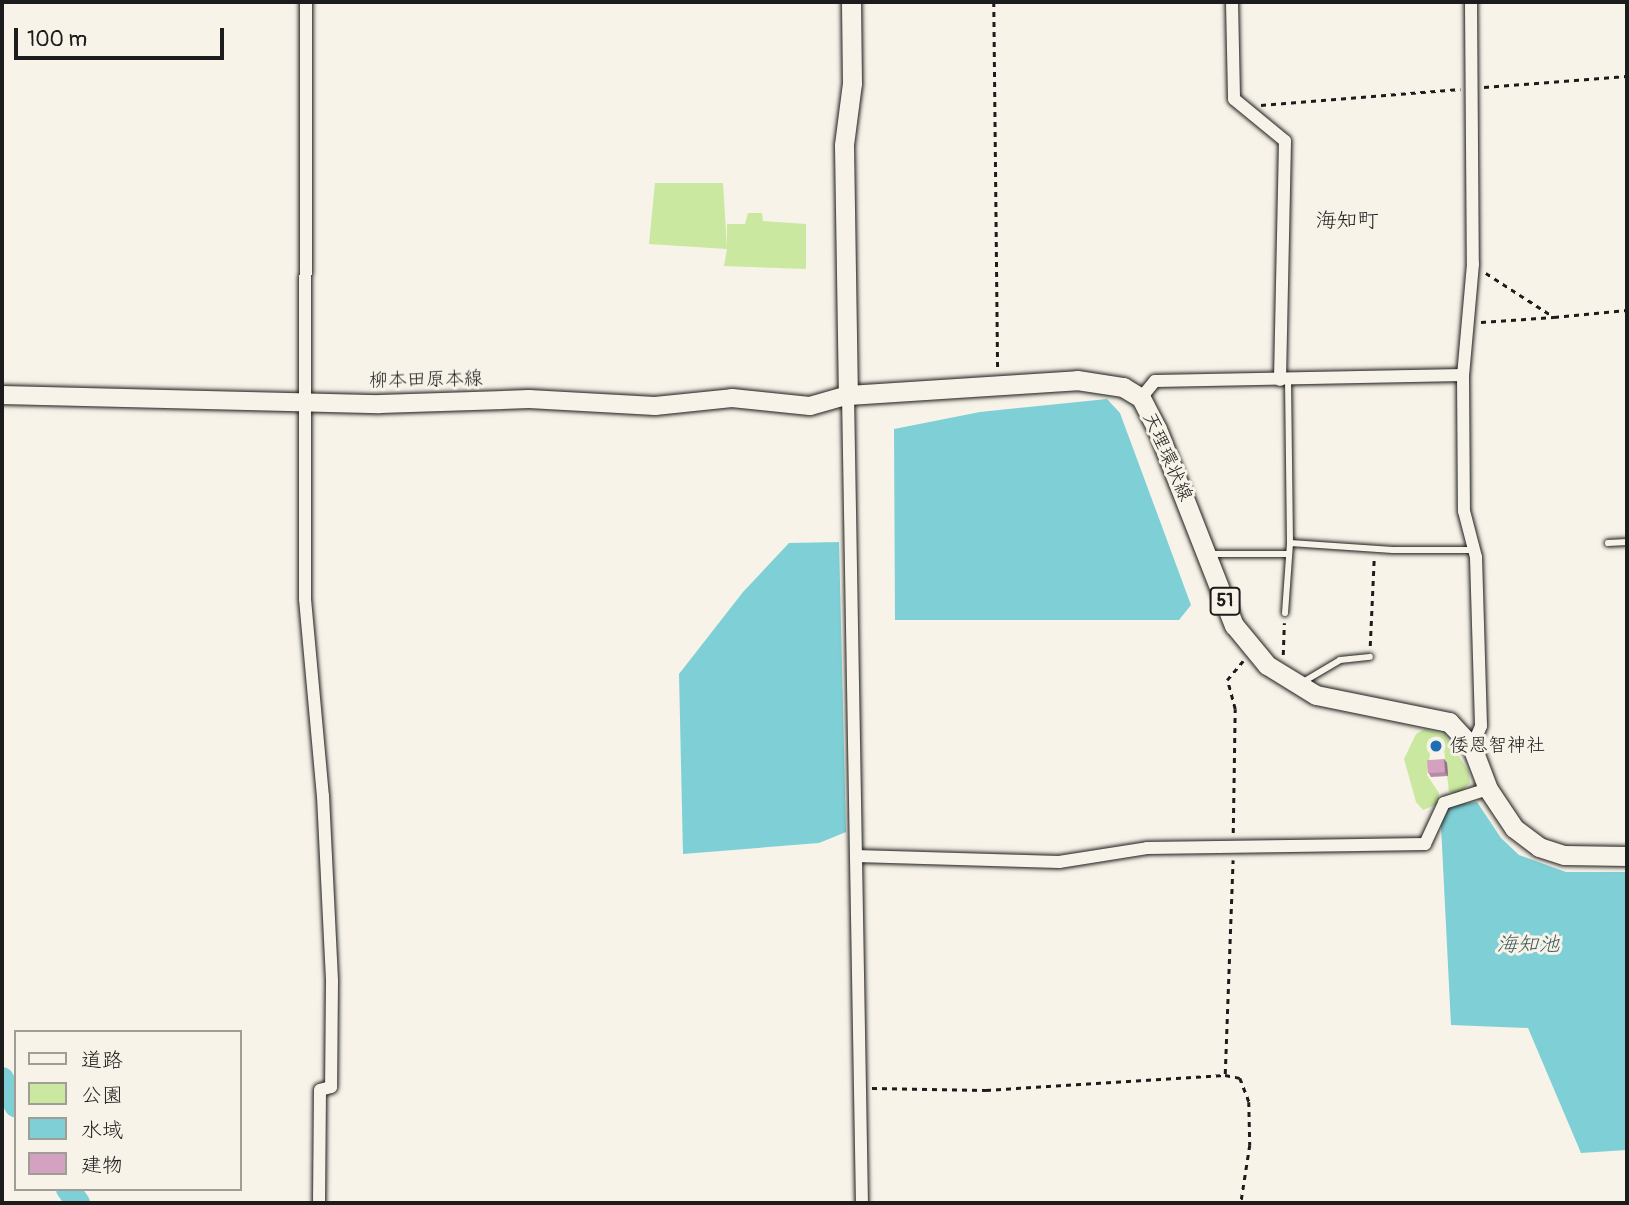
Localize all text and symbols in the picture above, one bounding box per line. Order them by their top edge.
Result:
scale bar [18,14,228,58]
text: 100 m [27,26,87,53]
district label: 海知町 [1316,208,1378,234]
street label: 柳本田原本線 [369,368,483,392]
street label: 天理環状線 [1137,409,1197,505]
road number: 51 [1209,586,1241,616]
place label: 倭恩智神社 [1450,735,1545,757]
marker: 倭恩智神社 [1428,738,1444,754]
water label: 海知池 [1497,932,1559,958]
legend [14,1030,242,1191]
text: 道路 [81,1047,123,1074]
text: 公園 [81,1082,123,1109]
text: 水域 [81,1117,123,1144]
text: 建物 [81,1152,123,1179]

